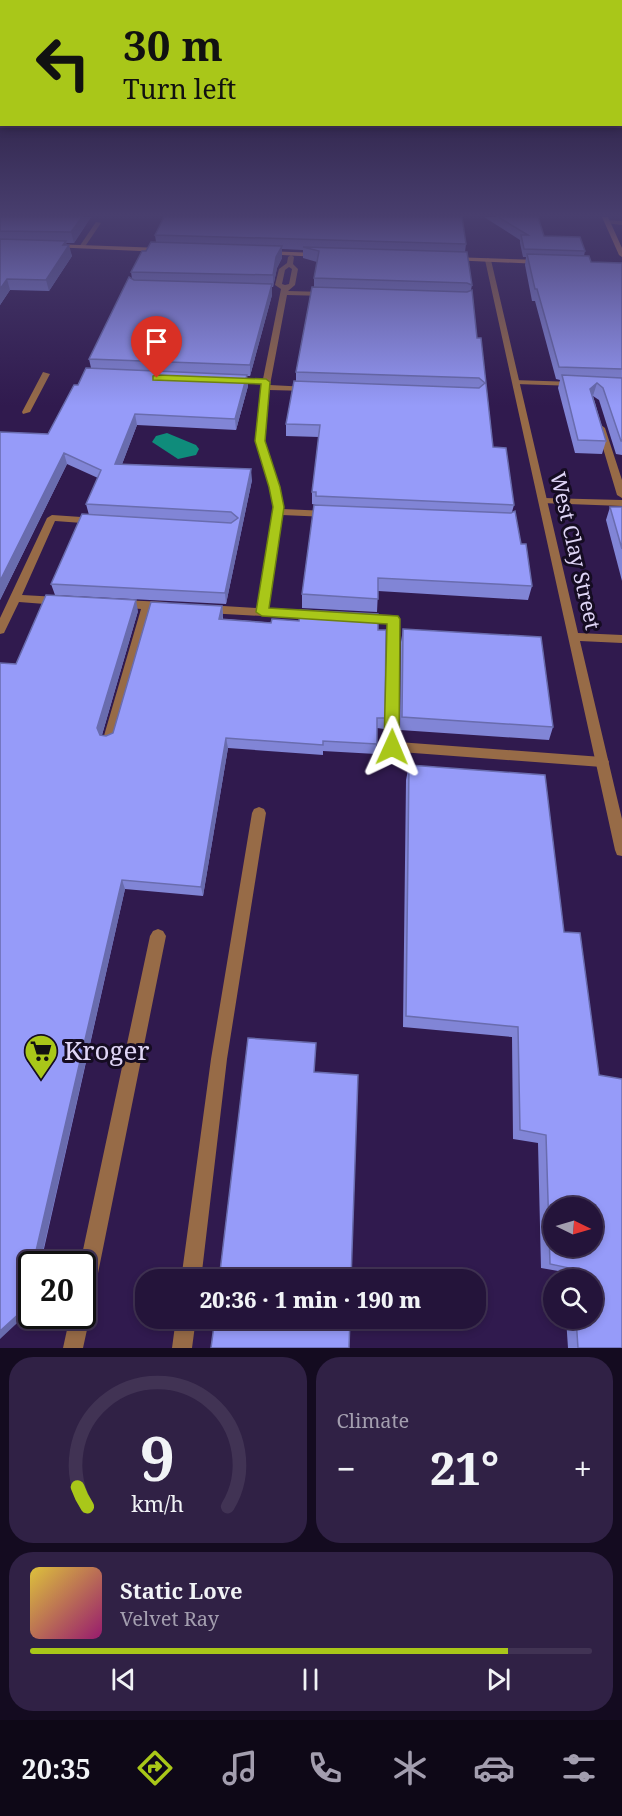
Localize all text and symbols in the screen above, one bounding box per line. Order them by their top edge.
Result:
text: 30 m [123,16,223,73]
icon: left [24,24,102,102]
text: Turn left [123,70,236,107]
pin [131,316,182,378]
icon: arrive [140,325,173,358]
street label: West Clay Street [544,469,608,632]
position arrow [360,715,424,779]
place label: Kroger [64,1032,150,1068]
supermarket icon: Kroger [23,1033,59,1080]
north arrow [543,1197,603,1257]
map controls [543,1197,603,1329]
speed limit sign: 20 [18,1251,96,1329]
button: search [543,1269,603,1329]
text: 20:36 · 1 min · 190 m [200,1284,421,1314]
text: Climate [337,1407,409,1434]
text: 9 [140,1414,175,1499]
text: 21° [430,1437,499,1498]
text: − [337,1446,356,1491]
text: + [574,1446,592,1491]
text: km/h [131,1489,184,1518]
text: Static Love [120,1575,243,1605]
text: Velvet Ray [120,1605,219,1632]
icon: previous [107,1663,140,1696]
icon: pause [294,1663,327,1696]
icon: next [482,1663,515,1696]
icon: directions [134,1747,176,1789]
icon: music [219,1747,261,1789]
icon: phone [304,1747,346,1789]
icon: climate [389,1747,431,1789]
icon: car [473,1747,515,1789]
icon: filters [558,1747,600,1789]
text: 20:35 [21,1750,91,1787]

